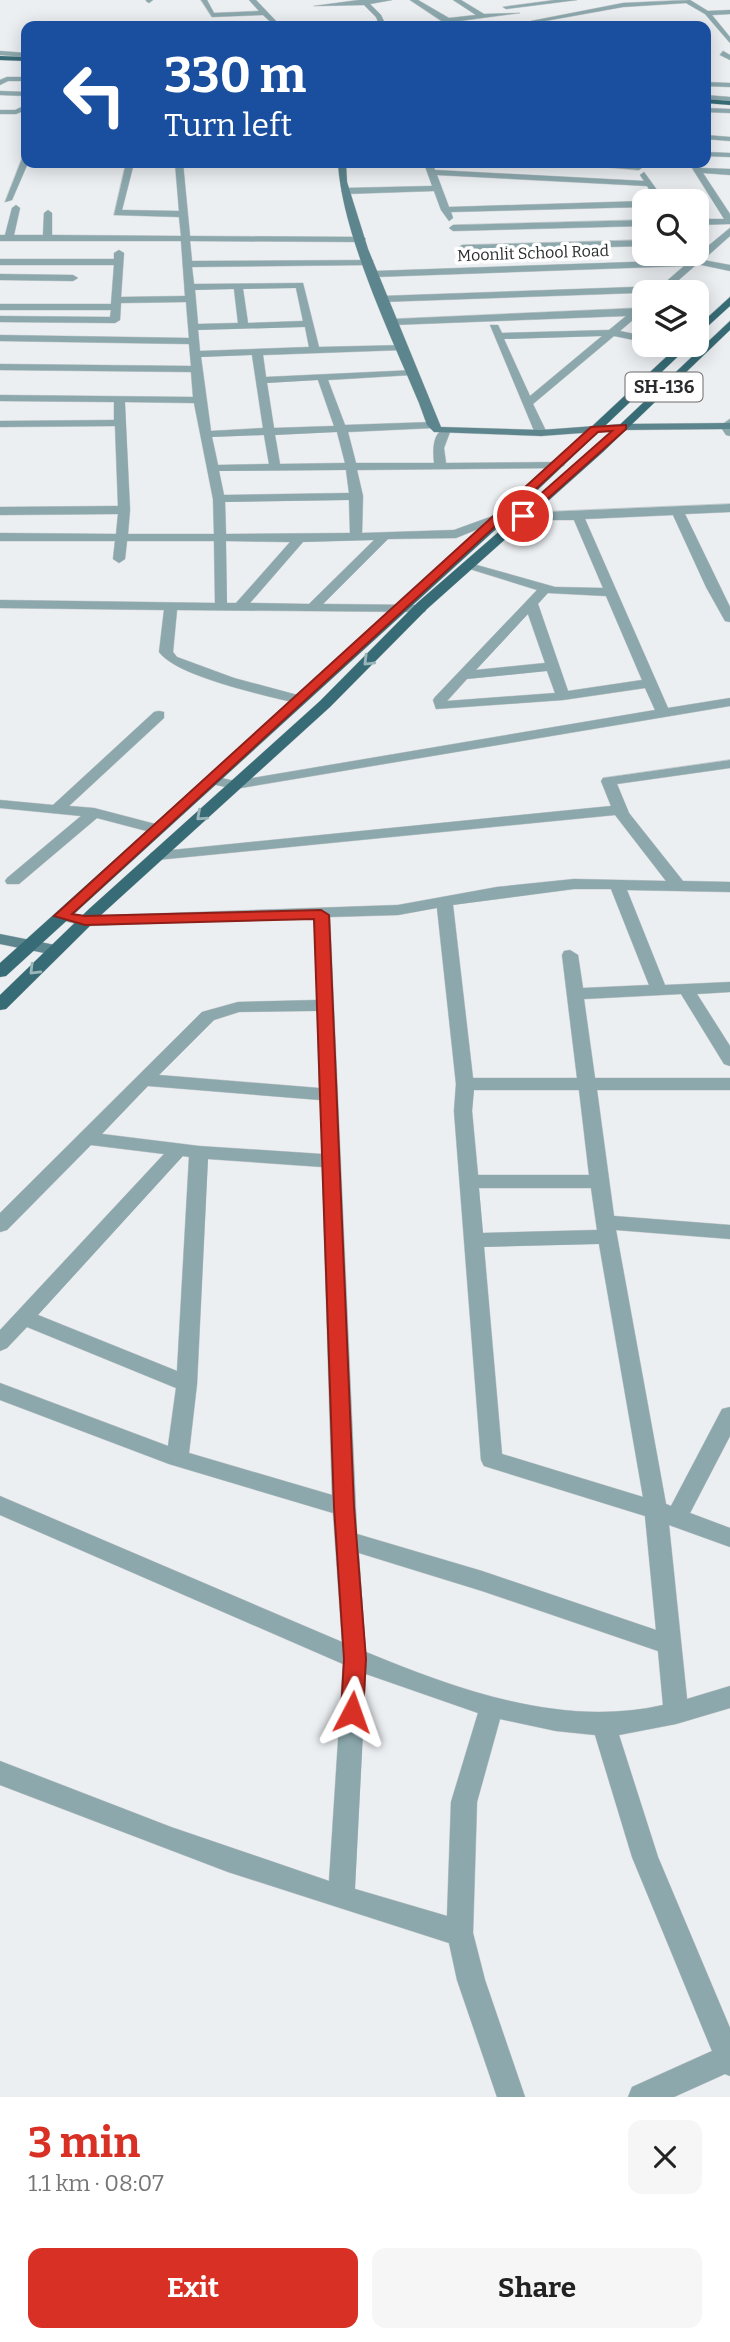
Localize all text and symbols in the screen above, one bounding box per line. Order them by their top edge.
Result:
text: 330 m [164,46,306,105]
icon: left [49,49,140,140]
text: Turn left [164,106,292,144]
map controls [632,189,709,357]
button: search [632,189,709,266]
street label: Moonlit School Road [457,241,610,265]
button: layers [632,280,709,357]
road number: SH-136 [626,372,702,402]
pin [493,486,553,546]
icon: arrive [504,497,542,535]
one-way arrow [363,653,376,666]
one-way arrow [196,807,209,820]
one-way arrow [30,962,42,974]
position arrow [315,1675,389,1749]
text: 3 min [28,2118,140,2168]
button: close [628,2120,702,2194]
text: 1.1 km · 08:07 [28,2169,164,2197]
button: Exit [28,2248,358,2328]
button: Share [372,2248,702,2328]

